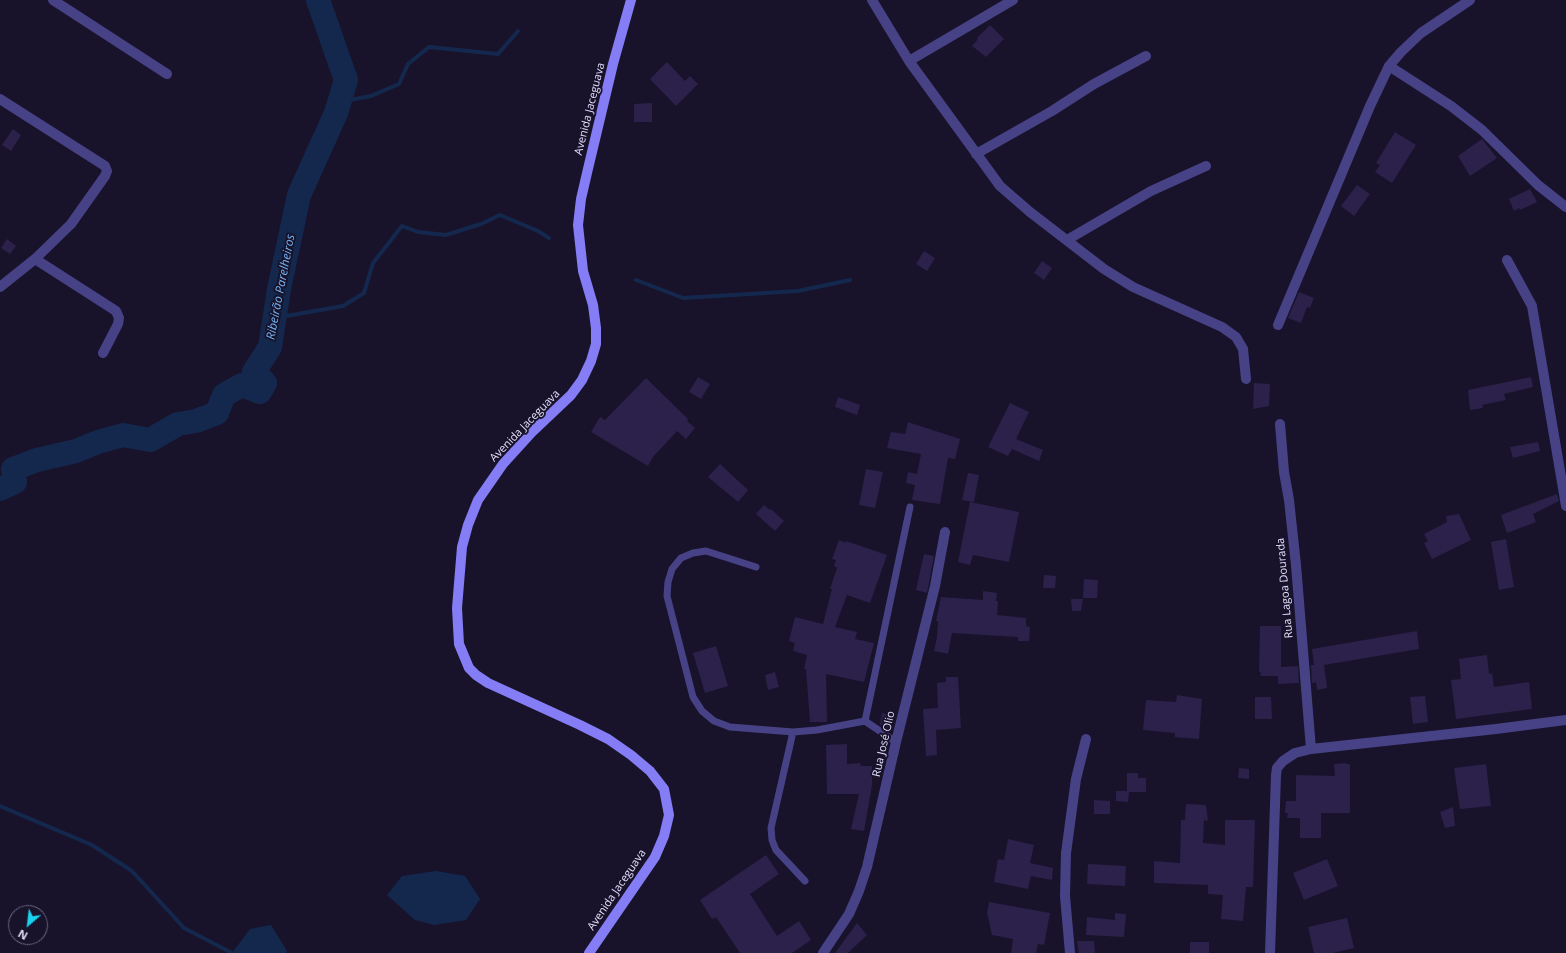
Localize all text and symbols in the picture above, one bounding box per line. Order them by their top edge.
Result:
street label: Avenida Jaceguava [572,61,608,157]
water label: Ribeirão Parelheiros [264,233,298,341]
street label: Avenida Jaceguava [487,387,563,465]
street label: Rua Lagoa Dourada [1274,537,1296,639]
street label: Rua José Olio [870,710,898,778]
street label: Avenida Jaceguava [585,847,649,933]
north arrow [8,905,48,945]
text: N [15,926,30,944]

